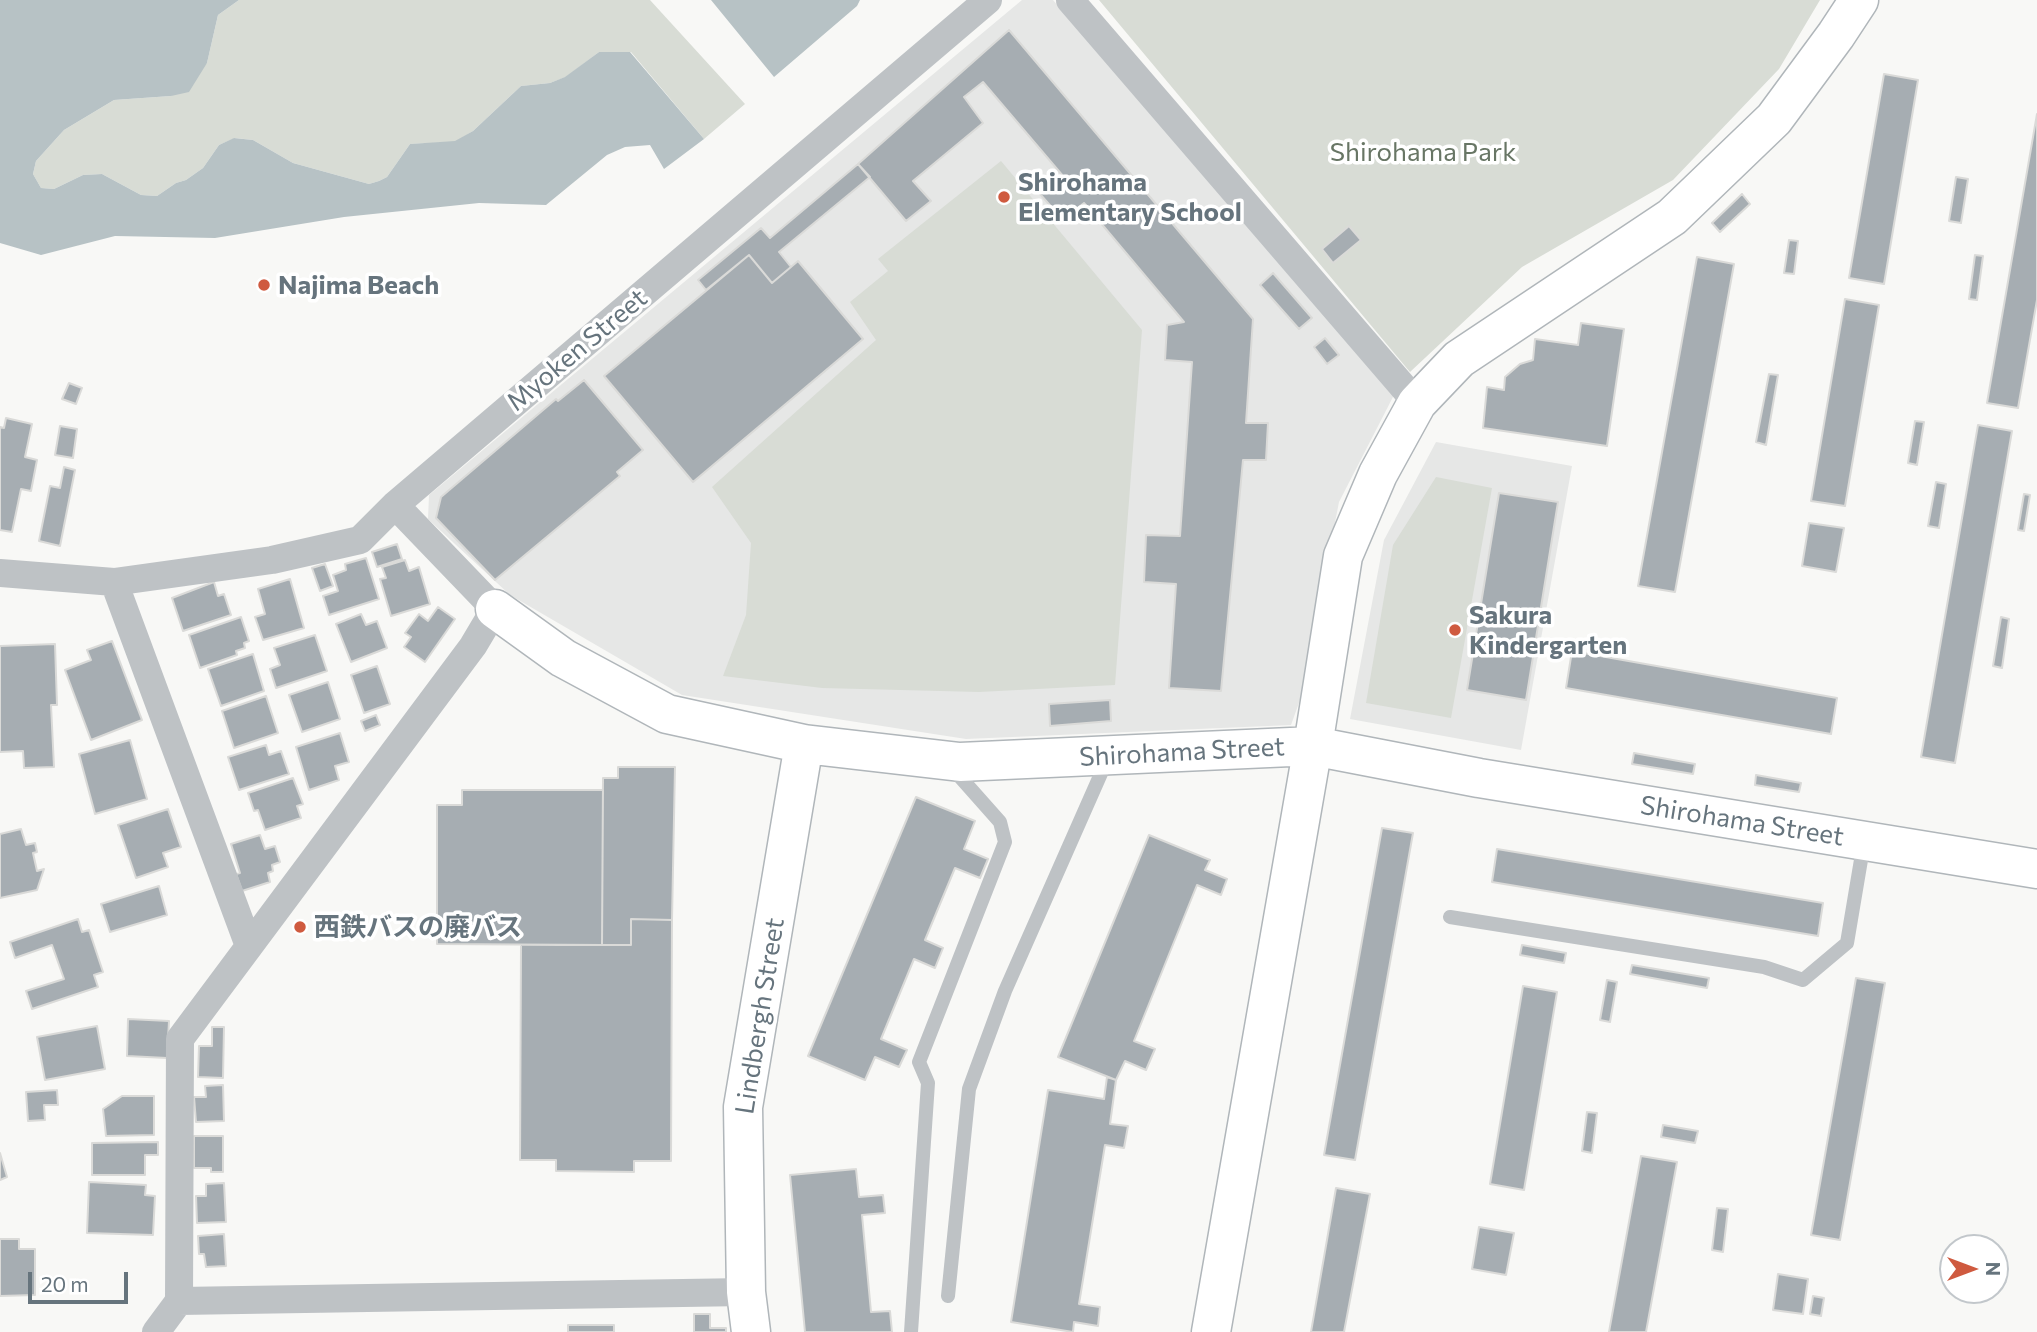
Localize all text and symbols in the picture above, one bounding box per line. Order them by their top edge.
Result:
park label: Shirohama Park [1330,136,1516,168]
place label: Shirohama Elementary School [1018,166,1242,228]
marker: Shirohama Elementary School [996,189,1012,205]
place label: Najima Beach [278,269,439,301]
marker: Najima Beach [256,277,272,293]
street label: Myoken Street [501,282,653,418]
place label: Sakura Kindergarten [1469,599,1627,660]
marker: Sakura Kindergarten [1447,622,1463,638]
street label: Shirohama Street [1079,731,1285,773]
street label: Shirohama Street [1638,790,1846,852]
place label: 西鉄バスの廃バス [314,911,522,943]
street label: Lindbergh Street [729,916,791,1116]
marker: 西鉄バスの廃バス [292,919,308,935]
north arrow [1939,1234,2009,1304]
scale bar [32,1258,131,1302]
text: N [1982,1262,2005,1276]
text: 20 m [41,1271,89,1296]

